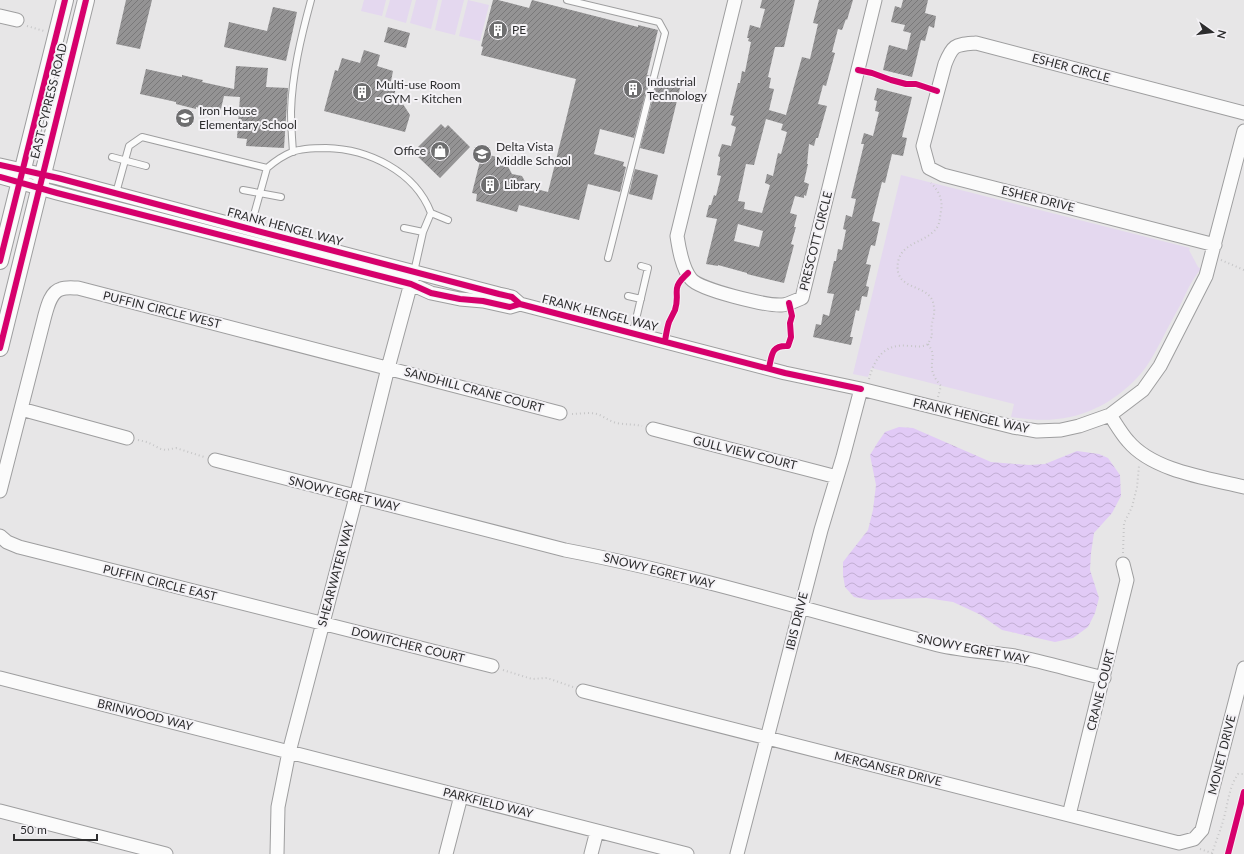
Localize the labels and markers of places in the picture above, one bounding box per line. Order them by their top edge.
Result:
building icon: PE [487,19,509,41]
place label: PE [512,22,526,37]
place label: Industrial Technology [647,74,708,103]
place label: Multi-use Room - GYM - Kitchen [376,77,462,106]
building icon: Industrial Technology [622,78,644,100]
building icon: Multi-use Room - GYM - Kitchen [351,81,373,103]
place label: Iron House Elementary School [199,103,297,132]
school or university icon: Iron House Elementary School [174,107,196,129]
place label: Delta Vista Middle School [496,139,571,168]
shop icon: Office [429,140,451,162]
place label: Office [394,143,426,158]
school or university icon: Delta Vista Middle School [471,143,493,165]
building icon: Library [479,174,501,196]
place label: Library [504,177,541,192]

